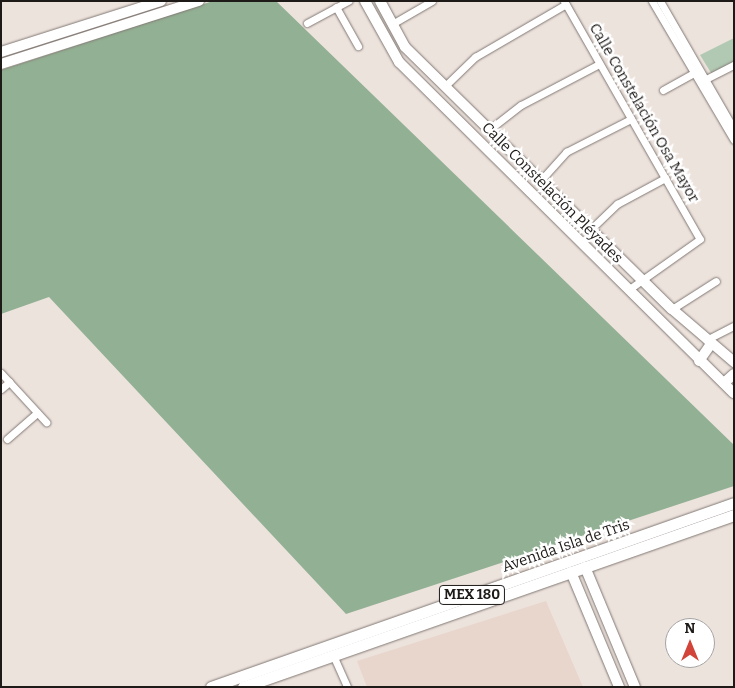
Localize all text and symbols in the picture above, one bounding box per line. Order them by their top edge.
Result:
street label: Calle Constelación Osa Mayor [585,20,703,206]
street label: Calle Constelación Pléyades [478,119,626,267]
street label: Avenida Isla de Tris [500,516,632,576]
road number: MEX 180 [438,584,506,606]
north arrow [665,618,715,668]
text: N [685,620,695,637]

